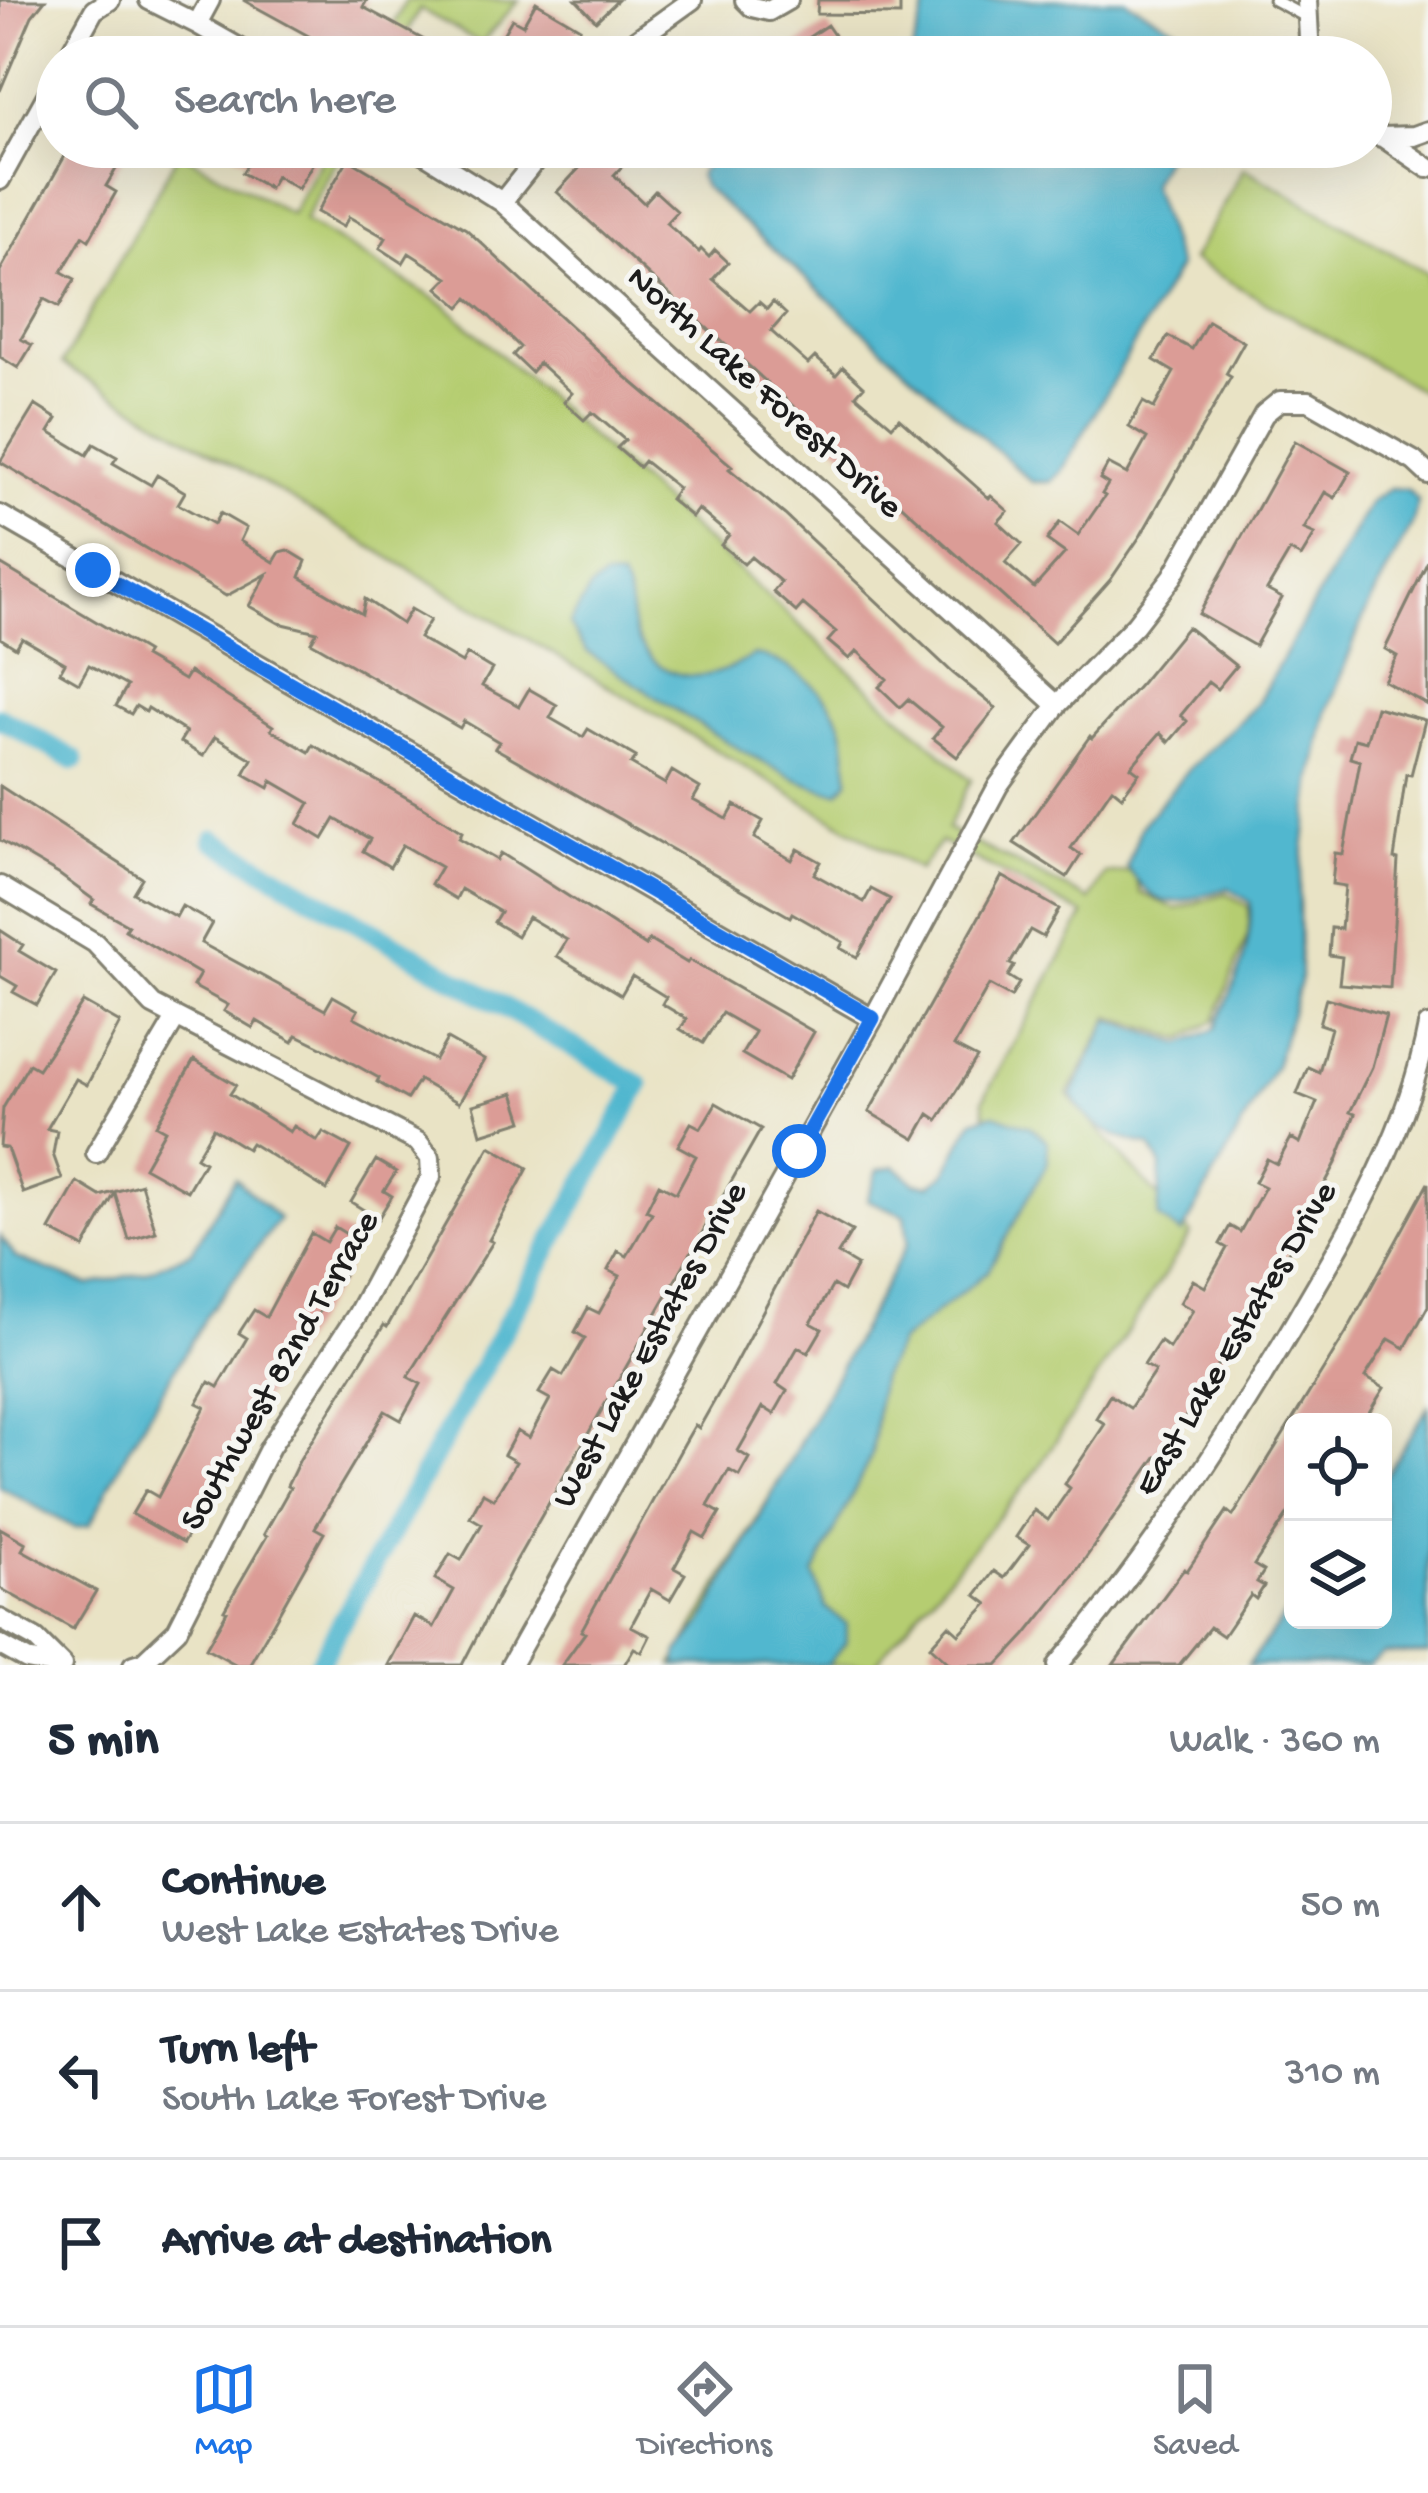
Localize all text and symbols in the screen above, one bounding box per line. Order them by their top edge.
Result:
search box [36,36,1392,168]
icon: search [78,69,144,135]
text: Search here [174,76,396,129]
street label: North Lake Forest Drive [616,259,910,530]
route end [66,543,120,597]
route start [772,1124,826,1178]
street label: West Lake Estates Drive [545,1175,760,1516]
street label: East Lake Estates Drive [1127,1175,1349,1505]
street label: Southwest 82nd Terrace [173,1204,391,1540]
map controls [1284,1413,1392,1629]
button: locate [1284,1413,1392,1521]
button: layers [1284,1521,1392,1629]
text: 5 min [48,1713,158,1773]
text: Walk · 360 m [1169,1720,1380,1766]
text: Continue [162,1857,325,1910]
icon: ahead [48,1874,114,1940]
text: 50 m [1300,1884,1380,1930]
text: West Lake Estates Drive [162,1910,558,1956]
text: Turn left [162,2025,314,2078]
icon: left [48,2042,114,2108]
text: 310 m [1285,2052,1380,2098]
text: South Lake Forest Drive [162,2078,546,2124]
icon: arrive [48,2210,114,2276]
text: Arrive at destination [162,2216,551,2269]
tab: Map [191,2356,257,2466]
tab: Directions [638,2356,772,2466]
tab: Saved [1153,2356,1237,2466]

